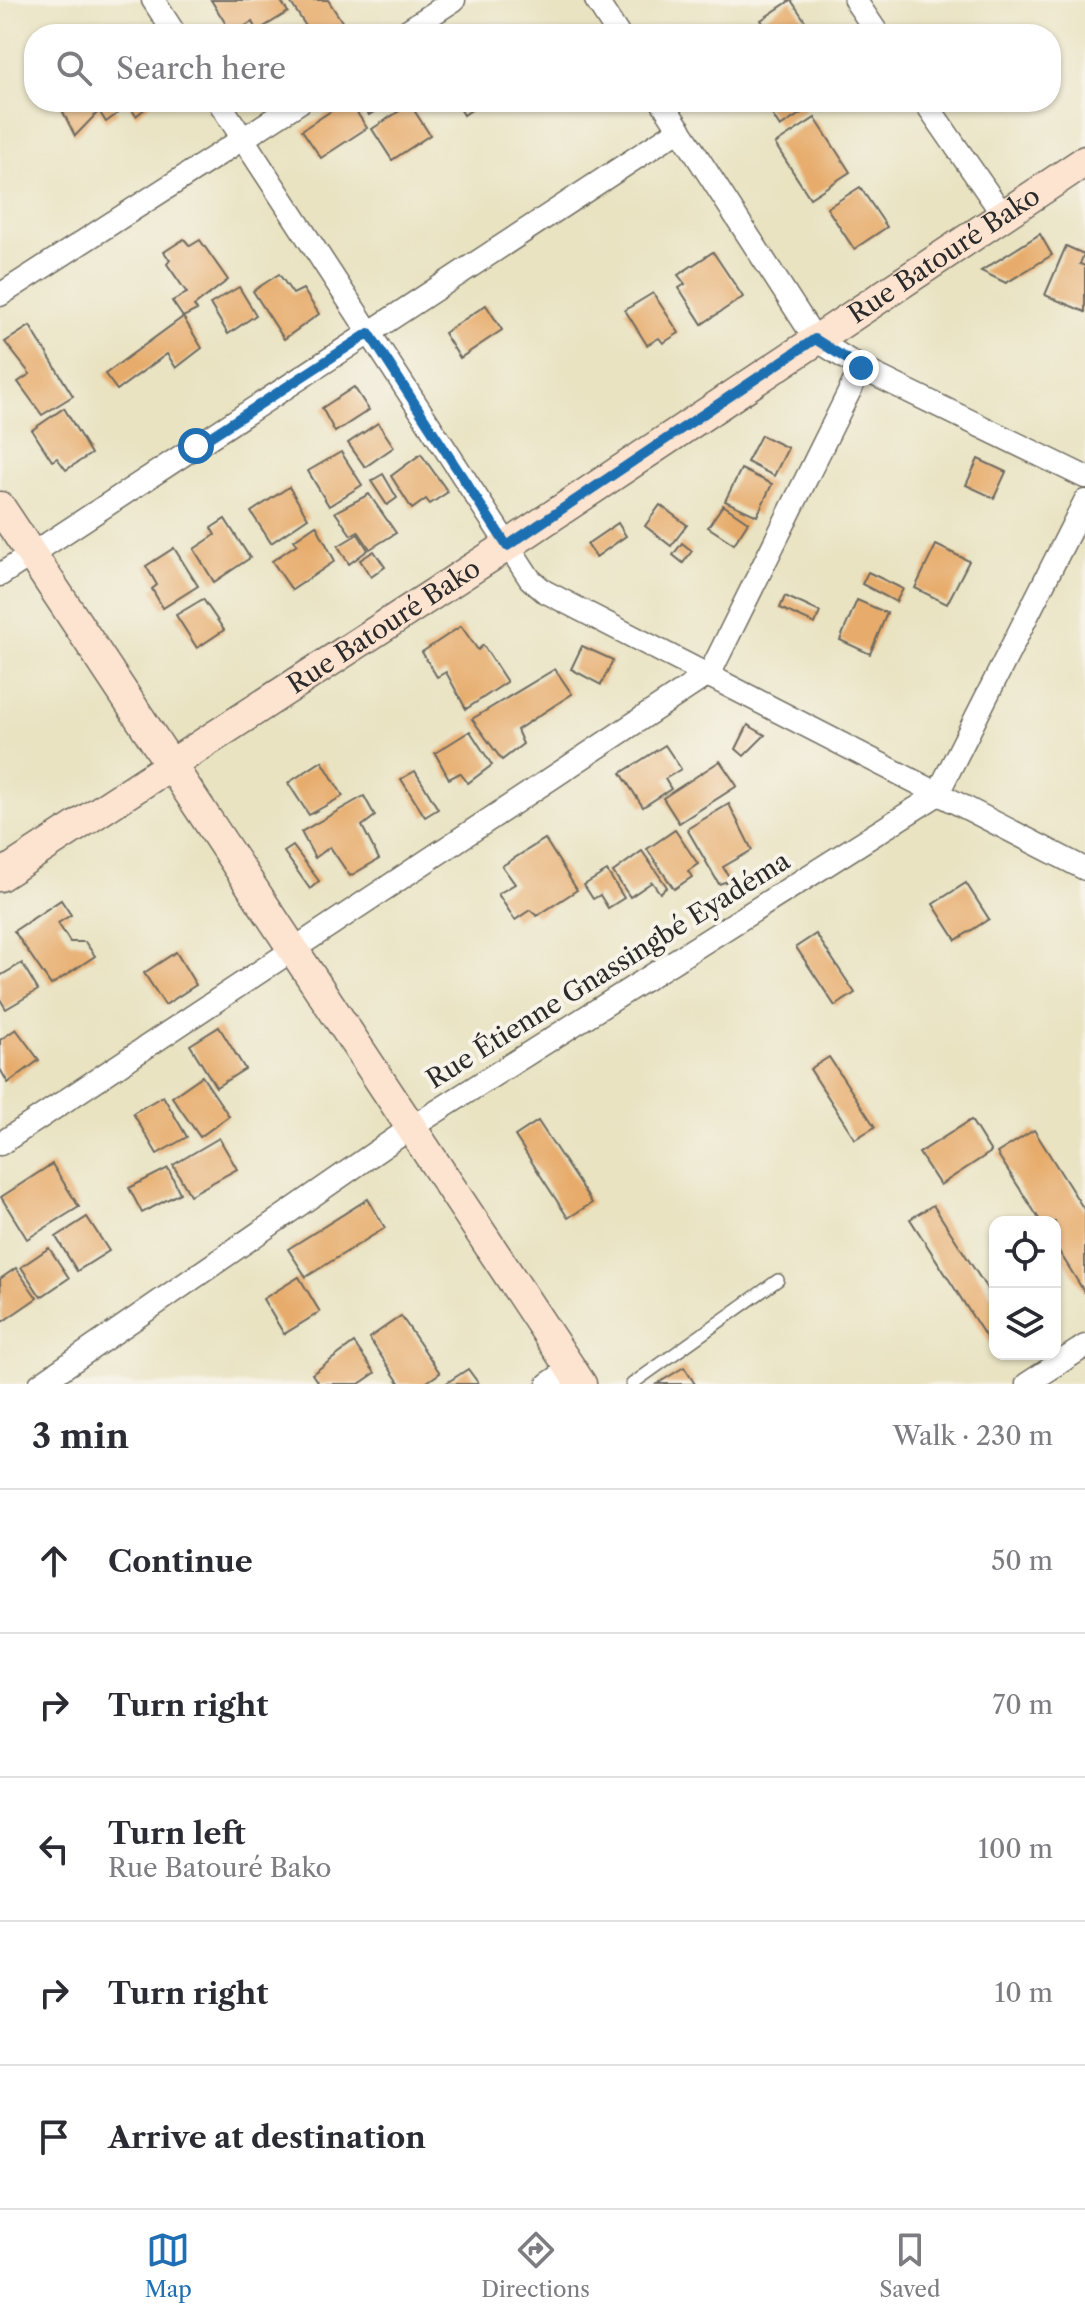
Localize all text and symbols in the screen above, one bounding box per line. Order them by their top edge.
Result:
search box [24,24,1061,112]
icon: search [52,46,96,90]
text: Search here [116,50,286,87]
street label: Rue Batouré Bako [842,180,1046,330]
route end [843,350,879,386]
route start [178,428,214,464]
street label: Rue Batouré Bako [281,552,486,701]
street label: Rue Étienne Gnassingbé Eyadéma [420,844,796,1096]
map controls [989,1216,1061,1360]
button: locate [989,1216,1061,1288]
button: layers [989,1288,1061,1360]
text: 3 min [32,1415,129,1457]
text: Walk · 230 m [893,1420,1053,1452]
icon: ahead [32,1539,76,1583]
text: Continue [108,1543,253,1580]
text: 50 m [991,1545,1053,1577]
icon: right [32,1683,76,1727]
text: Turn right [108,1687,268,1724]
text: 70 m [993,1689,1053,1721]
text: Turn left [108,1815,245,1852]
icon: left [32,1827,76,1871]
text: 100 m [978,1833,1053,1865]
text: Rue Batouré Bako [108,1852,331,1884]
icon: right [32,1971,76,2015]
text: Turn right [108,1975,268,2012]
text: 10 m [994,1977,1053,2009]
icon: arrive [32,2115,76,2159]
text: Arrive at destination [108,2119,426,2156]
tab: Map [145,2228,192,2303]
tab: Directions [481,2228,590,2303]
tab: Saved [879,2228,940,2303]

